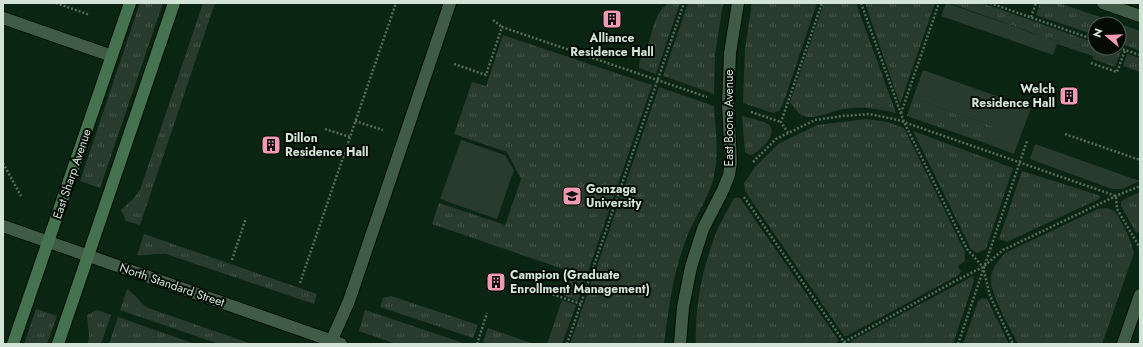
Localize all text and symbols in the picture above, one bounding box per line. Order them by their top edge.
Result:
building icon: Alliance Residence Hall [601,8,623,30]
north arrow [1087,16,1127,56]
text: N [1089,26,1107,39]
place label: Alliance Residence Hall [570,29,654,61]
street label: East Boone Avenue [720,70,738,166]
place label: Welch Residence Hall [972,80,1055,112]
building icon: Welch Residence Hall [1058,85,1080,107]
street label: East Sharp Avenue [48,126,96,222]
place label: Dillon Residence Hall [285,129,368,161]
building icon: Dillon Residence Hall [260,134,282,156]
place label: Gonzaga University [586,180,642,212]
school or university icon: Gonzaga University [561,185,583,207]
street label: North Standard Street [117,259,227,311]
place label: Campion (Graduate Enrollment Management) [510,266,650,298]
building icon: Campion (Graduate Enrollment Management) [485,271,507,293]

